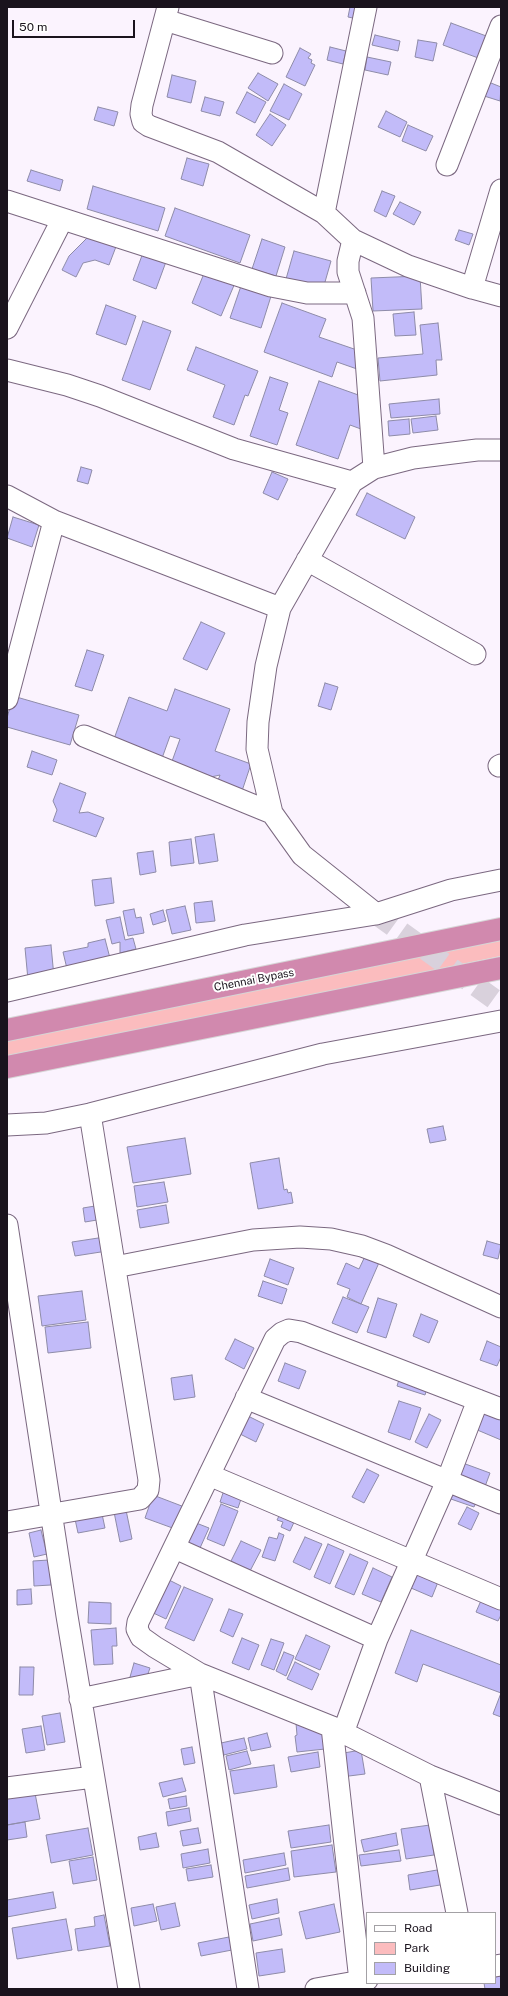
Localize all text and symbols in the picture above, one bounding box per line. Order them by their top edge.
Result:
scale bar [14,12,137,38]
text: 50 m [19,20,47,34]
street label: Chennai Bypass [213,966,295,994]
legend [366,1912,496,1984]
text: Road [404,1921,432,1935]
text: Park [404,1941,430,1955]
text: Building [404,1961,450,1975]

